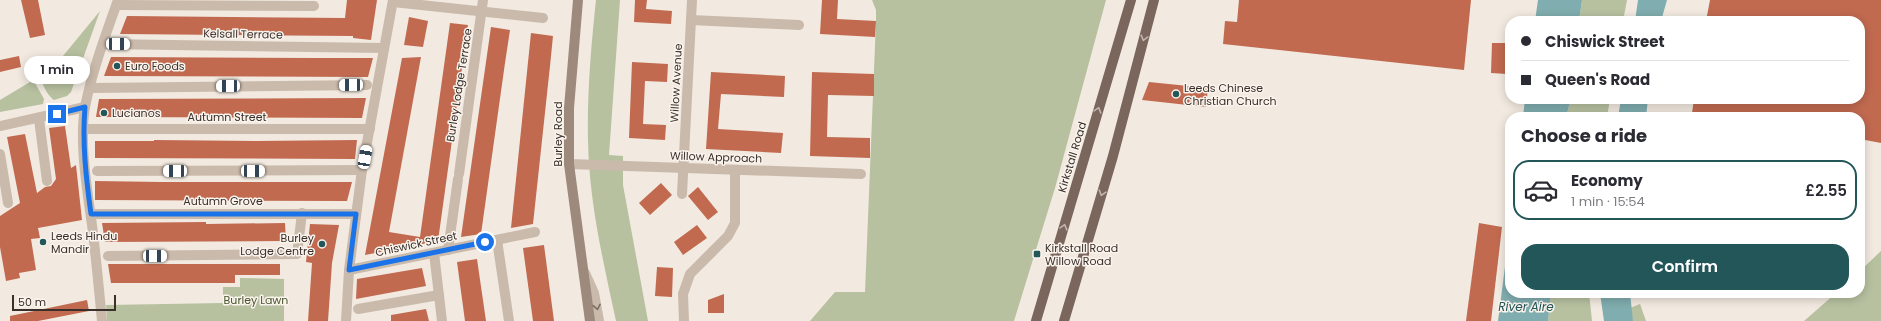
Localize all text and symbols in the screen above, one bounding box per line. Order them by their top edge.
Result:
street label: Kelsall Terrace [203,25,283,43]
street label: Burley Lodge Terrace [442,27,476,143]
text: Chiswick Street [1545,31,1665,52]
one-way arrow [1141,35,1149,41]
car [106,38,130,50]
street label: Willow Avenue [666,43,686,123]
callout: 1 min [24,56,90,84]
place label: Euro Foods [125,58,185,74]
text: 1 min [40,60,74,79]
marker: Euro Foods [112,61,122,71]
text: Queen's Road [1545,69,1650,90]
car [339,79,363,91]
car [216,80,240,92]
place label: Leeds Chinese Christian Church [1184,80,1277,109]
marker: Leeds Chinese Christian Church [1171,89,1181,99]
street label: Burley Road [550,101,566,167]
route end [48,105,66,123]
place label: Lucianos [112,105,161,121]
one-way arrow [1093,107,1102,114]
marker: Lucianos [99,108,109,118]
street label: Autumn Street [187,109,267,125]
street label: Kirkstall Road [1054,120,1090,194]
text: Choose a ride [1521,123,1647,148]
car [357,144,373,170]
street label: Willow Approach [670,147,762,167]
car [163,165,187,177]
car [241,165,265,177]
text: Economy [1571,170,1643,191]
icon: car [1523,172,1559,208]
text: £2.55 [1805,180,1847,201]
one-way arrow [1098,190,1107,197]
text: 1 min · 15:54 [1571,192,1645,211]
street label: Autumn Grove [183,193,263,209]
one-way arrow [1059,223,1068,230]
place label: Leeds Hindu Mandir [51,228,117,257]
street label: Chiswick Street [374,228,458,260]
place label: Burley Lodge Centre [240,230,315,259]
route start [476,233,494,251]
marker: Leeds Hindu Mandir [38,237,48,247]
marker: Burley Lodge Centre [317,239,327,249]
place label: Kirkstall Road Willow Road [1045,240,1118,269]
button: Confirm [1521,244,1849,290]
marker: Kirkstall Road Willow Road [1032,249,1042,259]
car [143,250,167,262]
park label: Burley Lawn [224,292,288,308]
scale bar [12,293,116,312]
text: 50 m [18,294,46,310]
water label: River Aire [1498,298,1554,315]
one-way arrow [592,304,600,310]

